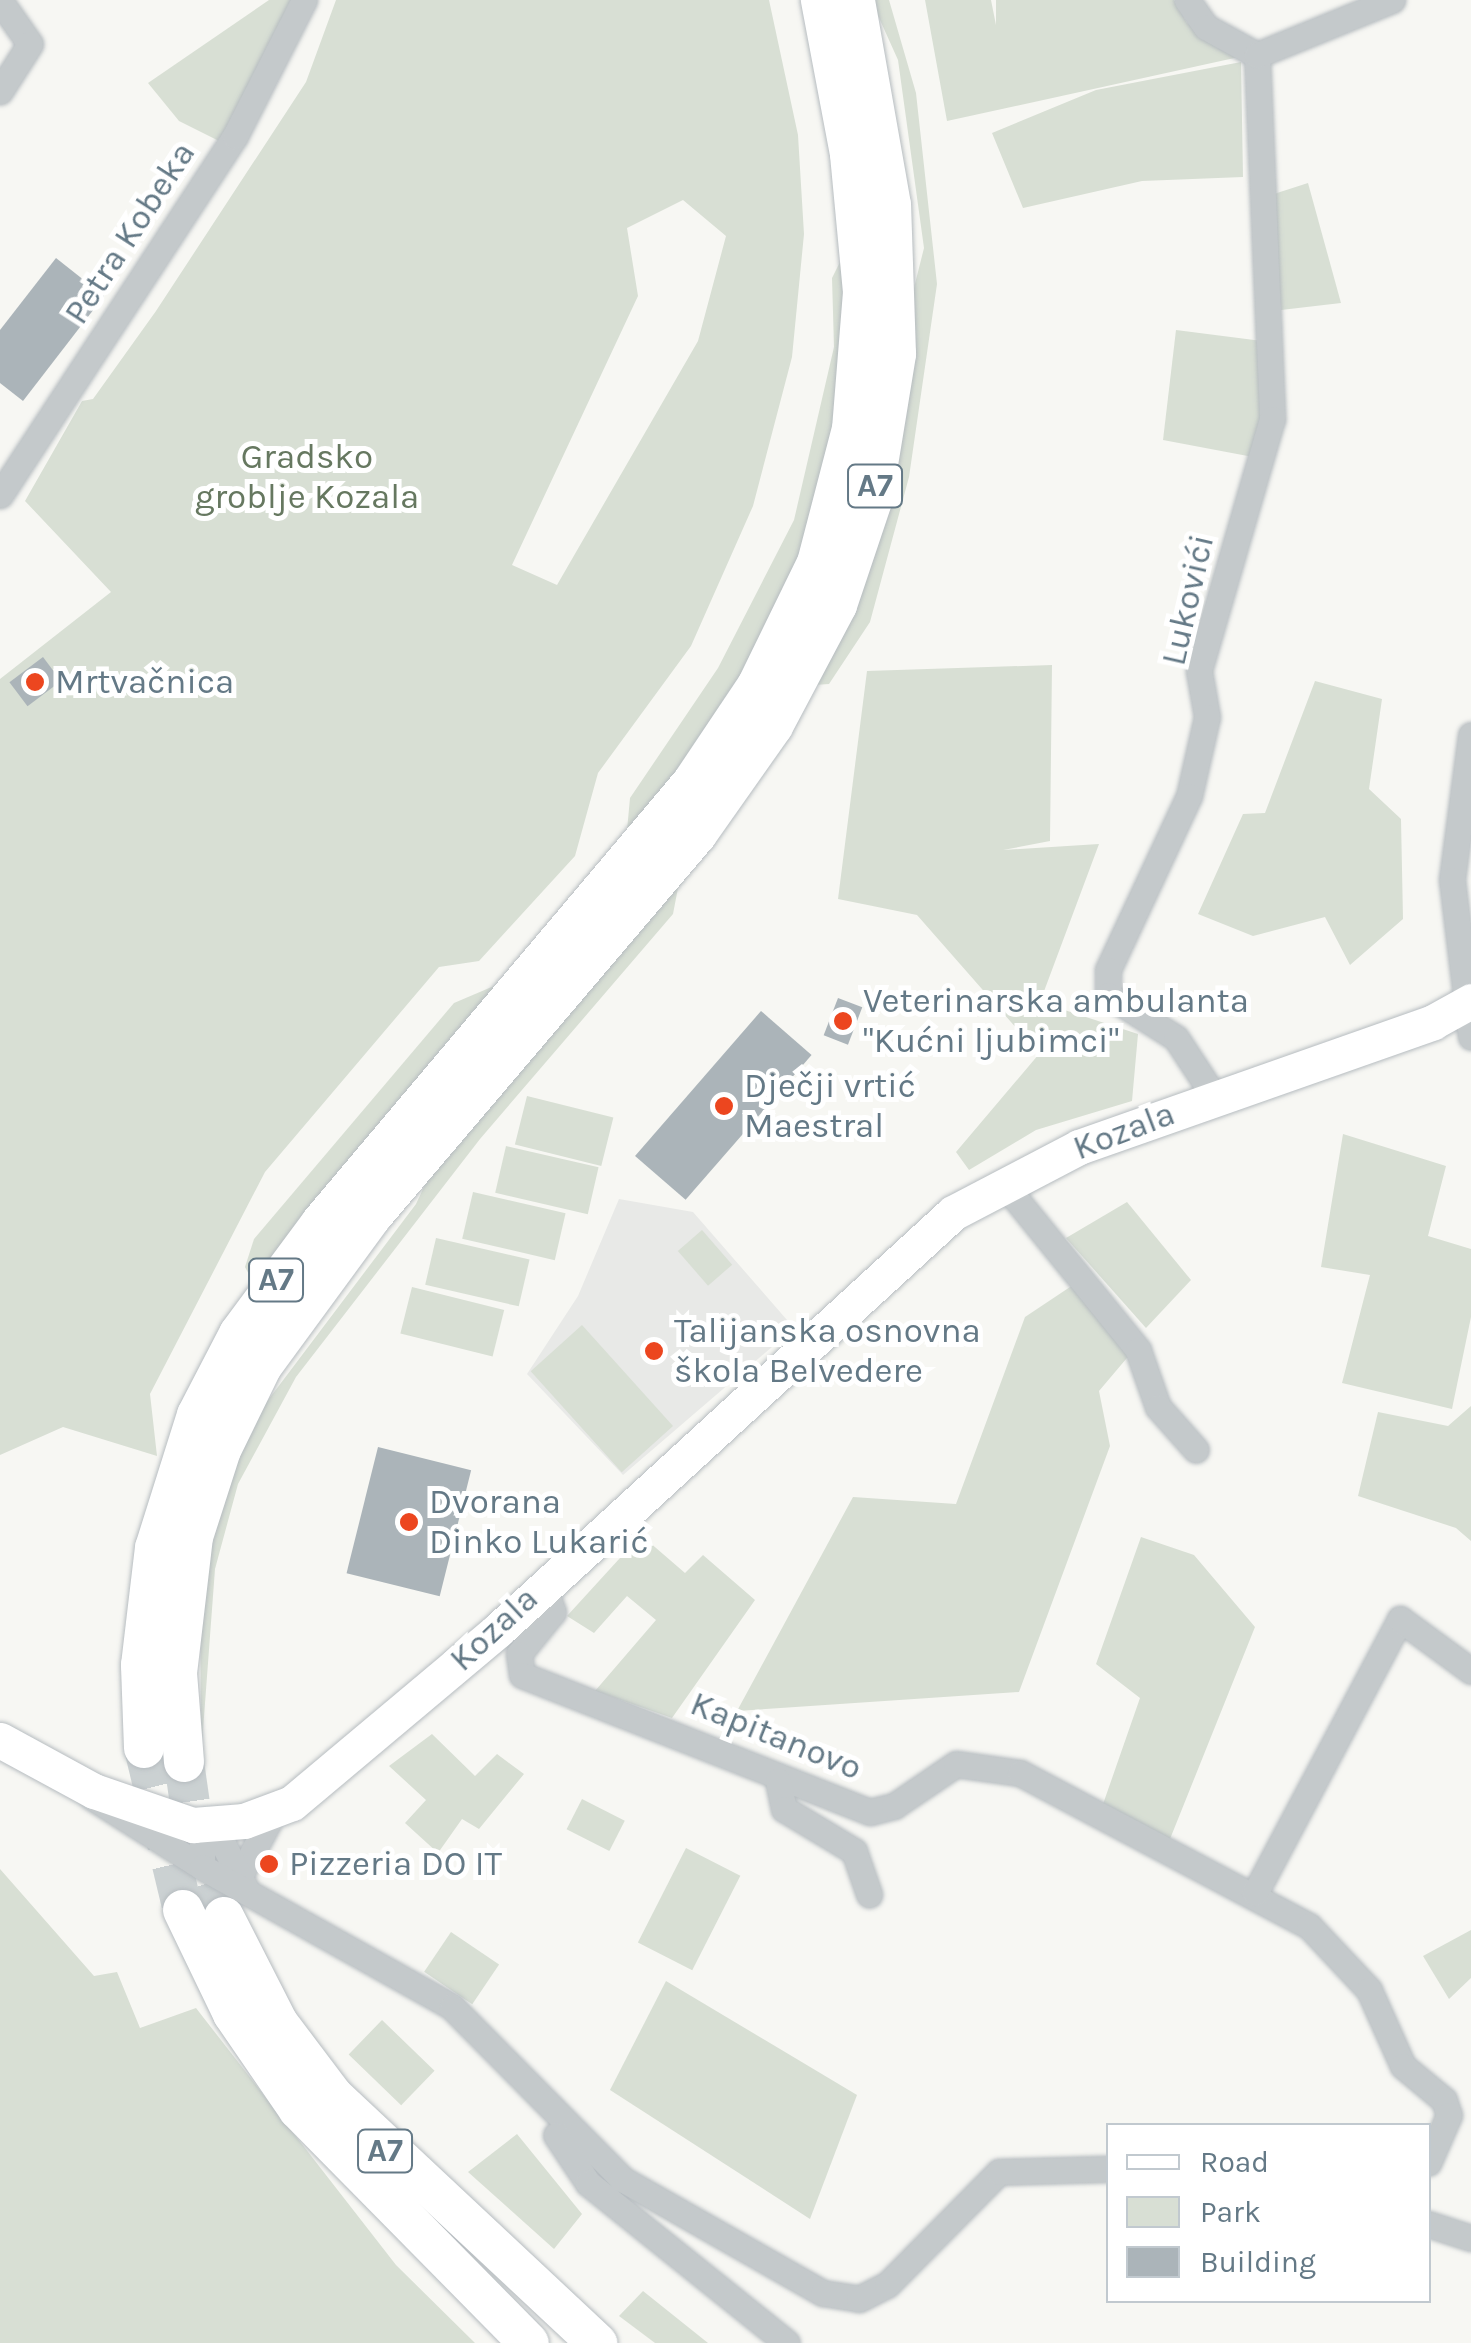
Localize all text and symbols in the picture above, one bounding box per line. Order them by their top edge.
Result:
street label: Petra Kobeka [56,134,204,332]
park label: Gradsko groblje Kozala [195,436,419,518]
road number: A7 [845,459,905,513]
street label: Lukovići [1153,531,1223,669]
place label: Mrtvačnica [55,661,234,703]
marker: Mrtvačnica [24,671,46,693]
place label: Veterinarska ambulanta "Kućni ljubimci" [863,980,1249,1062]
marker: Veterinarska ambulanta "Kućni ljubimci" [832,1010,854,1032]
place label: Dječji vrtić Maestral [744,1065,916,1147]
street label: Kozala [1067,1093,1181,1169]
marker: Dječji vrtić Maestral [713,1095,735,1117]
road number: A7 [246,1253,306,1307]
place label: Talijanska osnovna škola Belvedere [674,1310,981,1392]
marker: Talijanska osnovna škola Belvedere [643,1340,665,1362]
place label: Dvorana Dinko Lukarić [429,1481,649,1563]
marker: Dvorana Dinko Lukarić [398,1511,420,1533]
street label: Kozala [441,1578,547,1680]
street label: Kapitanovo [684,1683,868,1789]
place label: Pizzeria DO IT [289,1843,502,1885]
marker: Pizzeria DO IT [258,1853,280,1875]
legend [1106,2123,1431,2303]
road number: A7 [355,2124,415,2178]
text: Road [1200,2144,1269,2180]
text: Park [1200,2194,1261,2230]
text: Building [1200,2244,1316,2280]

